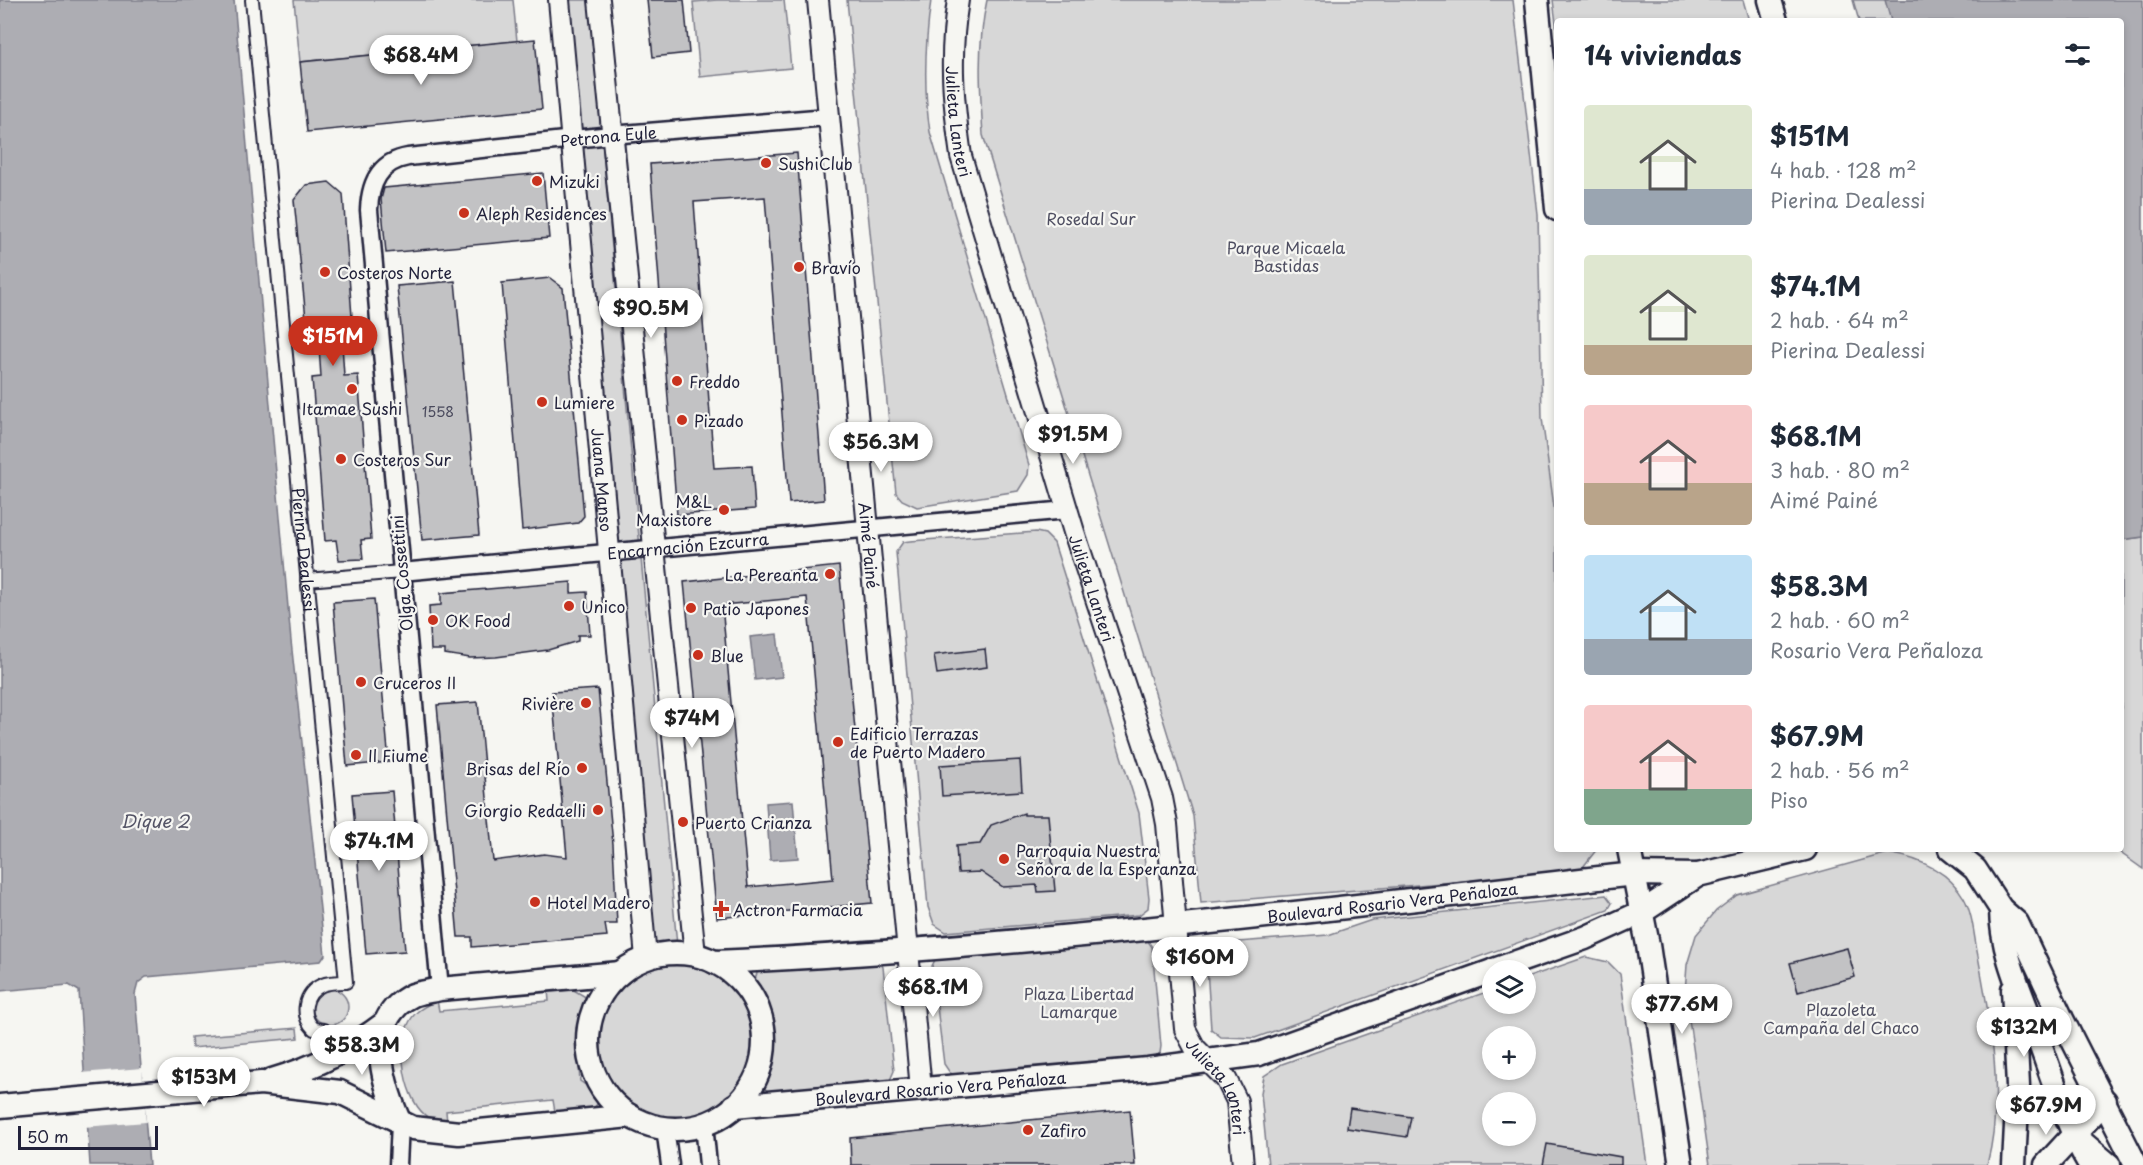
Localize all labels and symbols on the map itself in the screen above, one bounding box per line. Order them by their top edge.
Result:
pin: $68.4M [372,35,470,86]
street label: Julieta Lanteri [941,66,979,180]
street label: Petrona Eyle [559,119,658,152]
place label: SushiClub [778,151,853,175]
marker: SushiClub [759,156,773,170]
place label: Mizuki [549,169,600,193]
marker: Mizuki [530,174,544,188]
place label: Aleph Residences [476,201,607,225]
marker: Aleph Residences [457,206,471,220]
park label: Rosedal Sur [1046,206,1136,230]
park label: Parque Micaela Bastidas [1227,235,1345,277]
place label: Bravío [811,255,861,279]
place label: Costeros Norte [337,260,452,284]
marker: Bravío [792,260,806,274]
marker: Costeros Norte [318,265,332,279]
pin: $90.5M [602,288,700,339]
pin: $151M [291,316,375,367]
place label: Freddo [689,369,740,393]
marker: Freddo [670,374,684,388]
marker: Itamae Sushi [345,382,359,396]
place label: Lumiere [554,390,615,414]
marker: Lumiere [535,395,549,409]
place label: Itamae Sushi [302,396,402,420]
house number: 1558 [422,401,454,422]
place label: Pizado [694,408,744,432]
marker: Pizado [675,413,689,427]
pin: $91.5M [1024,414,1122,465]
pin: $56.3M [832,422,930,473]
street label: Juana Manso [586,427,619,533]
place label: Costeros Sur [353,447,452,471]
marker: Costeros Sur [334,452,348,466]
street label: Pierina Dealessi [287,486,322,613]
place label: M&L Maxistore [636,489,712,531]
street label: Aimé Painé [854,501,886,590]
marker: M&L Maxistore [717,503,731,517]
street label: Olga Cossettini [384,514,418,632]
street label: Encarnación Ezcurra [606,526,770,565]
street label: Julieta Lanteri [1064,531,1121,644]
place label: La Pereanta [725,562,818,586]
marker: La Pereanta [823,567,837,581]
place label: Unico [581,594,625,618]
place label: Patio Japones [703,596,809,620]
marker: Unico [562,599,576,613]
marker: Patio Japones [684,601,698,615]
place label: OK Food [445,608,511,632]
marker: OK Food [426,613,440,627]
place label: Blue [710,643,744,667]
marker: Blue [691,648,705,662]
place label: Cruceros II [373,670,456,694]
marker: Cruceros II [354,675,368,689]
place label: Rivière [521,691,574,715]
marker: Rivière [579,696,593,710]
pin: $74M [656,698,728,749]
place label: Edificio Terrazas de Puerto Madero [850,721,985,763]
marker: Edificio Terrazas de Puerto Madero [831,735,845,749]
place label: Il Fiume [368,743,428,767]
marker: Il Fiume [349,748,363,762]
place label: Brisas del Río [465,756,570,780]
marker: Brisas del Río [575,761,589,775]
place label: Giorgio Redaelli [464,798,586,822]
marker: Giorgio Redaelli [591,803,605,817]
water label: Dique 2 [121,807,190,834]
place label: Puerto Crianza [695,810,812,834]
marker: Puerto Crianza [676,815,690,829]
pin: $74.1M [330,821,428,872]
place label: Parroquia Nuestra Señora de la Esperanza [1016,838,1196,880]
marker: Parroquia Nuestra Señora de la Esperanza [997,852,1011,866]
street label: Boulevard Rosario Vera Peñaloza [1266,876,1519,928]
place label: Hotel Madero [547,890,651,914]
marker: Hotel Madero [528,895,542,909]
place label: Actron Farmacia [733,897,863,921]
marker: Actron Farmacia [714,902,728,916]
pin: $160M [1158,937,1242,988]
pin: $68.1M [884,967,982,1018]
park label: Plaza Libertad Lamarque [1024,981,1134,1023]
pin: $77.6M [1633,984,1731,1035]
park label: Plazoleta Campaña del Chaco [1763,997,1919,1039]
pin: $132M [1982,1007,2066,1058]
pin: $58.3M [313,1025,411,1076]
street label: Julieta Lanteri [1180,1034,1252,1136]
pin: $153M [162,1057,246,1108]
street label: Boulevard Rosario Vera Peñaloza [814,1064,1067,1111]
pin: $67.9M [1997,1085,2095,1136]
place label: Zafiro [1040,1118,1086,1142]
scale bar [18,1123,158,1150]
marker: Zafiro [1021,1123,1035,1137]

